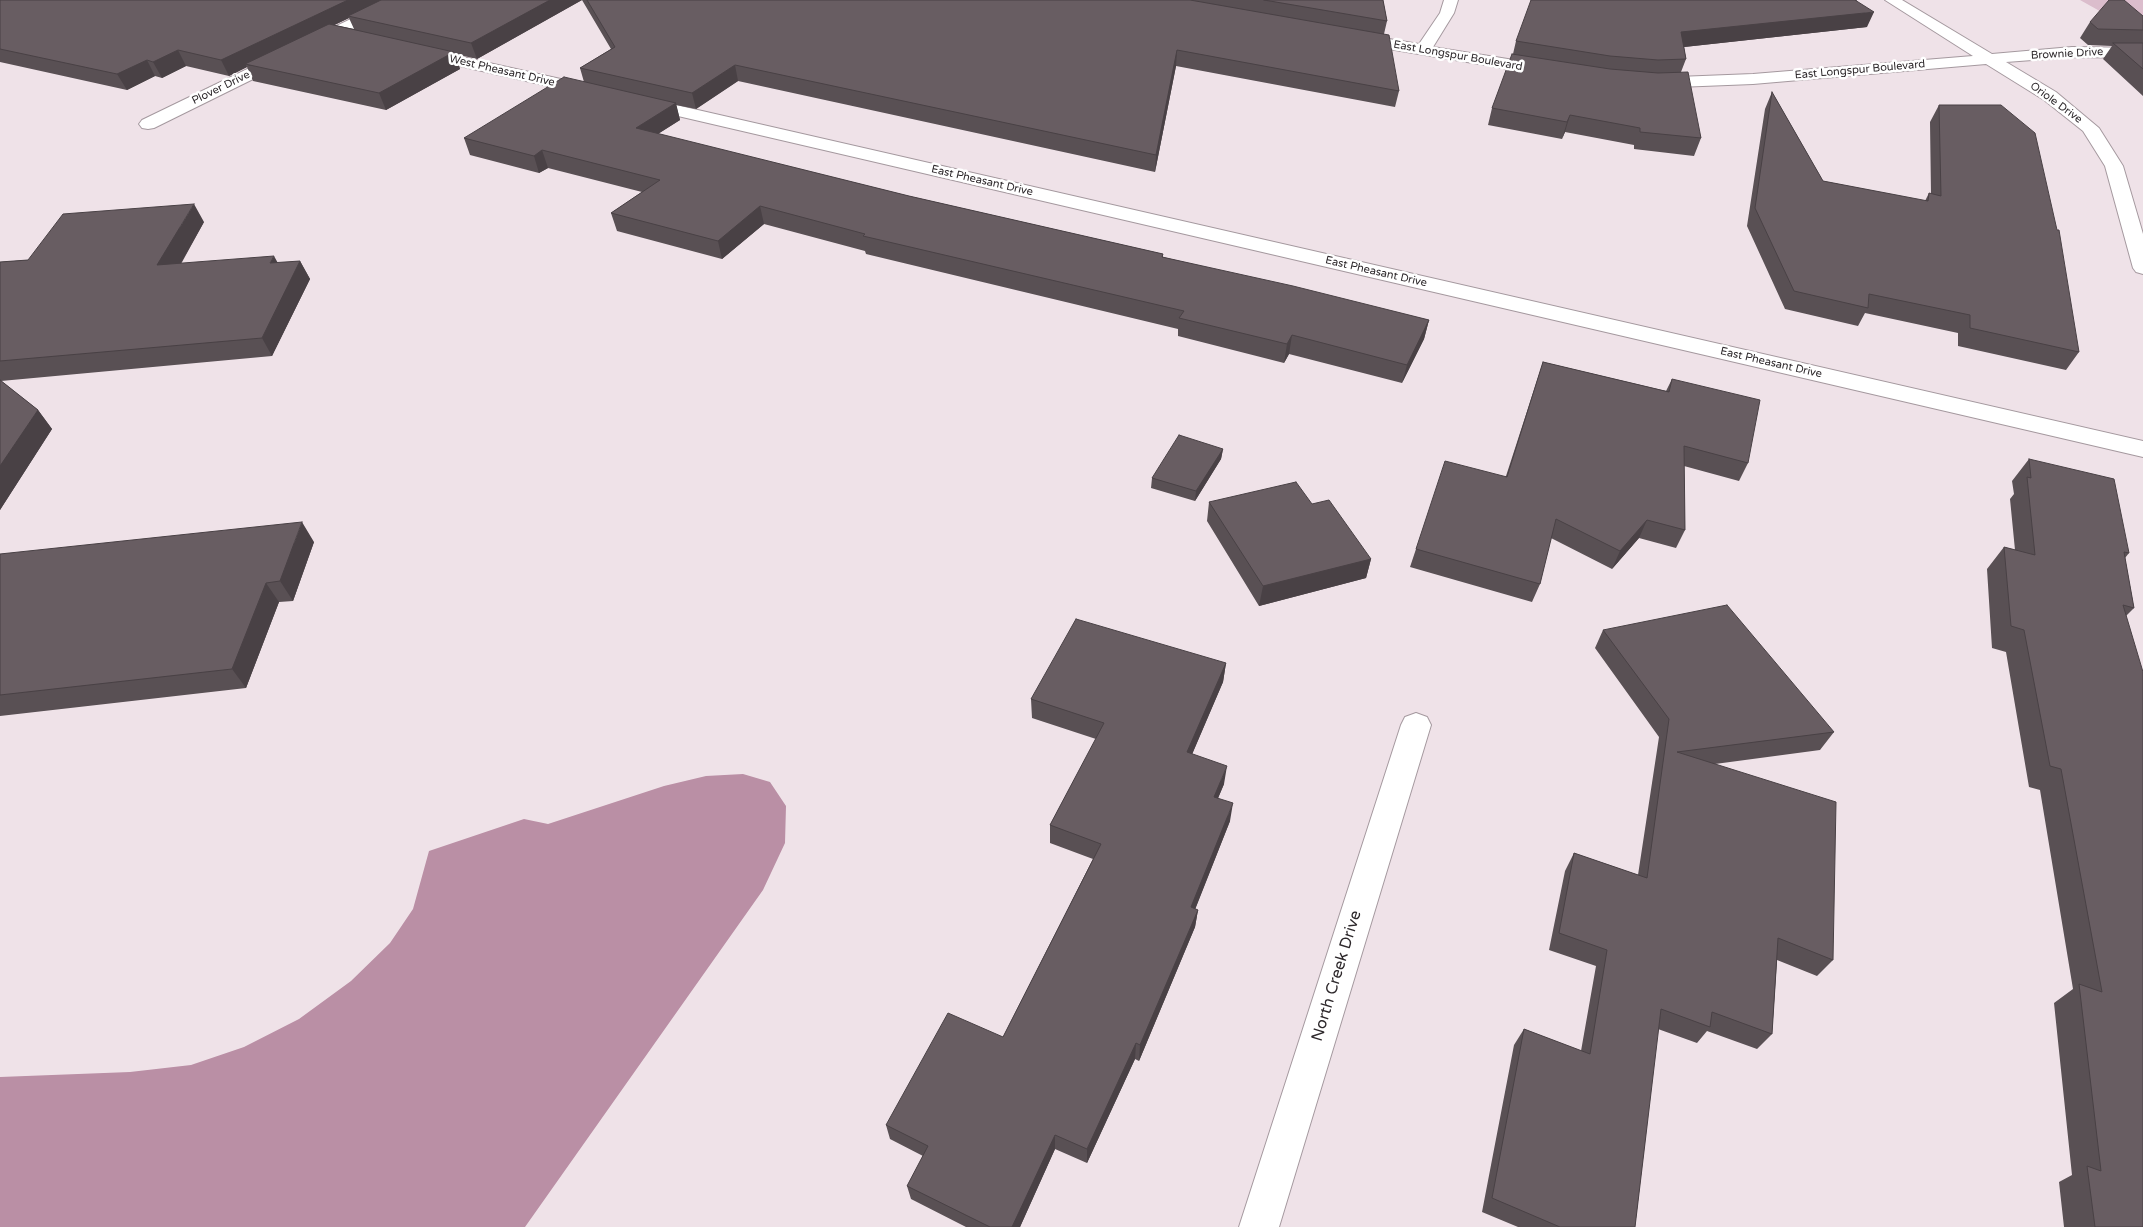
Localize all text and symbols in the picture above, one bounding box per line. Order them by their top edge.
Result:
street label: East Longspur Boulevard [1392,38,1524,74]
street label: Brownie Drive [2030,46,2104,62]
street label: West Pheasant Drive [448,52,556,90]
street label: East Longspur Boulevard [1794,58,1926,82]
street label: Plover Drive [190,68,252,108]
street label: Oriole Drive [2027,80,2085,126]
street label: East Pheasant Drive [930,163,1034,199]
street label: East Pheasant Drive [1324,254,1428,290]
street label: East Pheasant Drive [1719,345,1823,381]
street label: North Creek Drive [1308,908,1366,1044]

